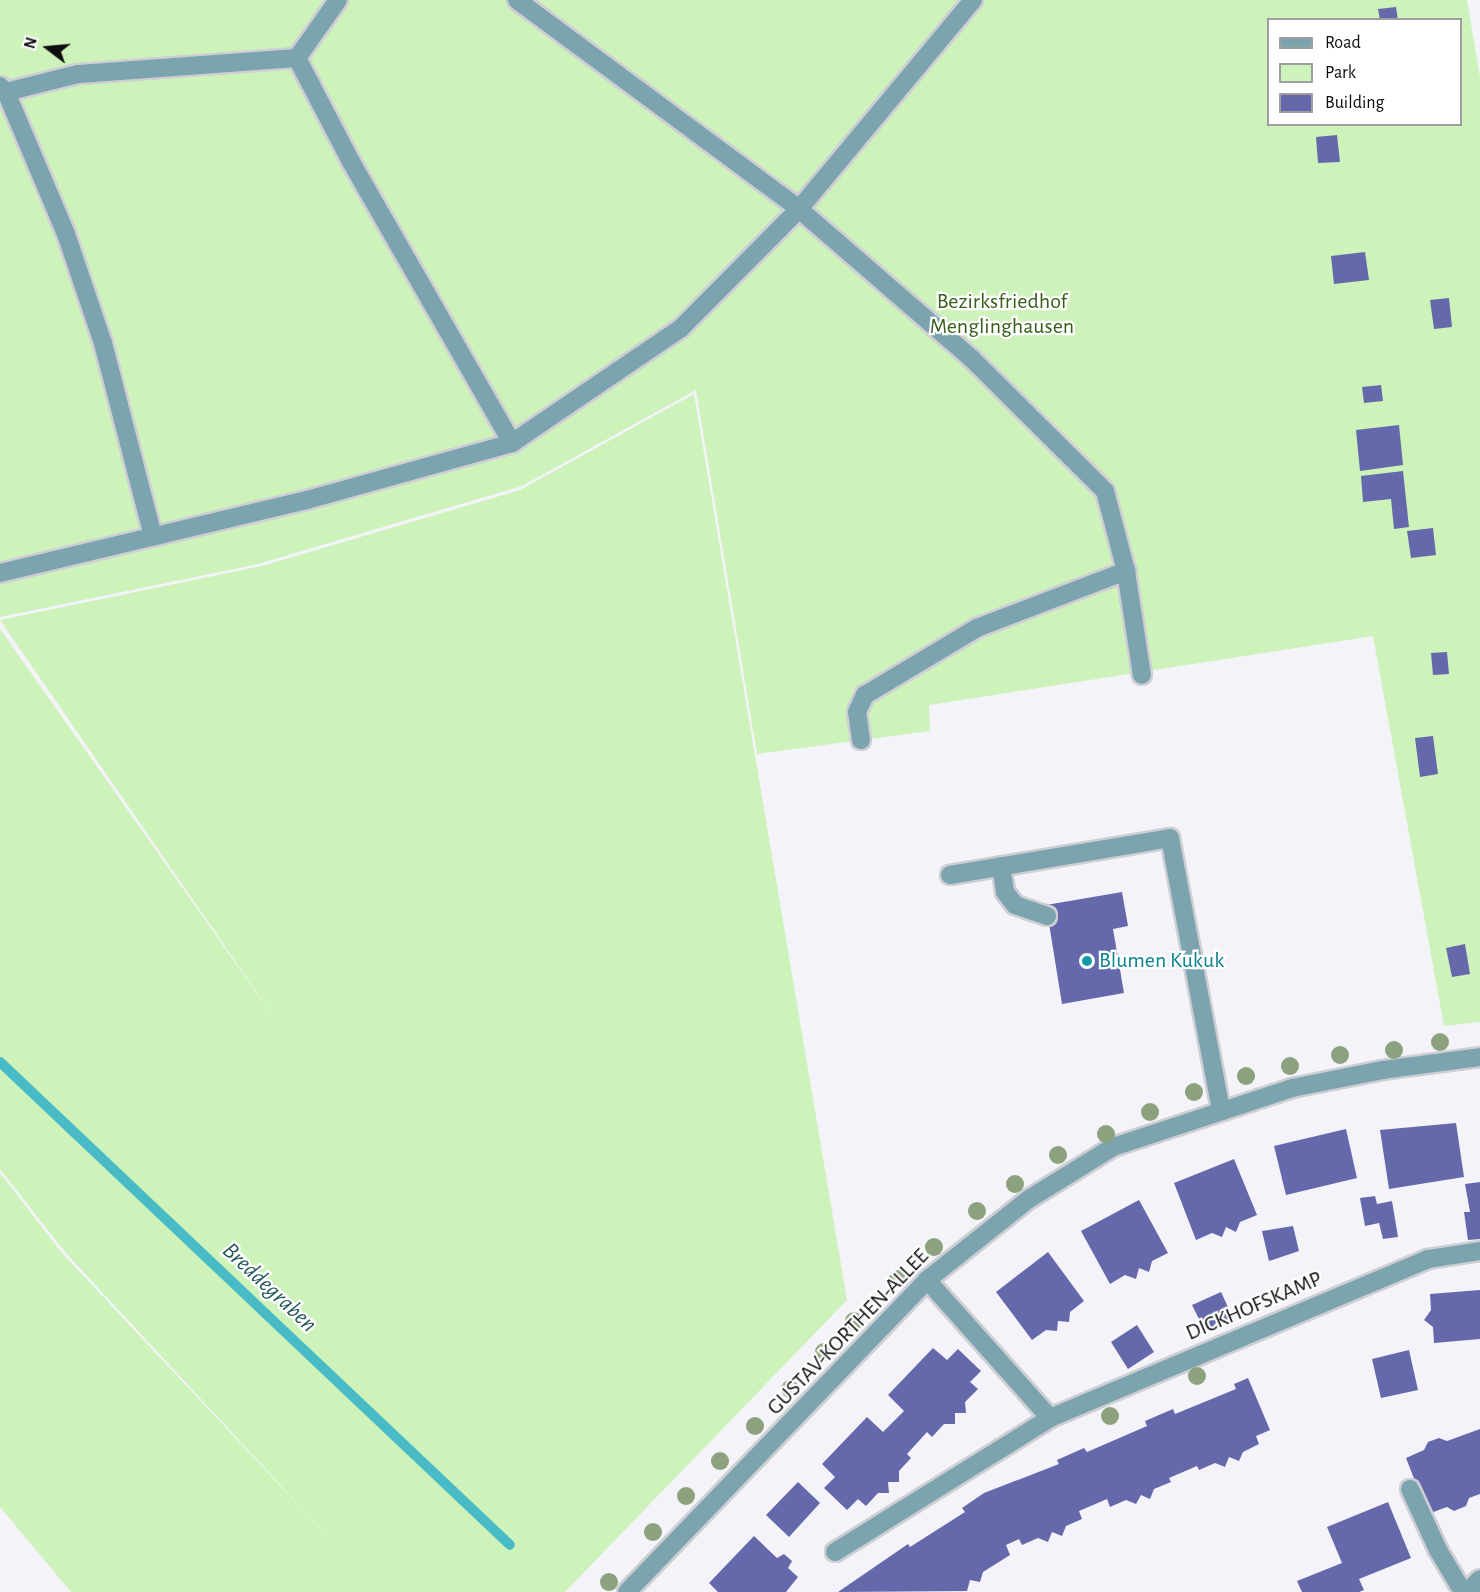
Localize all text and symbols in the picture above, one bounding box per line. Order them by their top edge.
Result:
north arrow [18,18,78,78]
legend [1267,18,1462,126]
text: Road [1325,34,1361,52]
text: N [21,35,40,51]
text: Park [1325,64,1356,82]
text: Building [1325,94,1384,112]
park label: Bezirksfriedhof Menglinghausen [930,288,1074,340]
place label: Blumen Kukuk [1099,948,1224,974]
marker: Blumen Kukuk [1080,954,1094,968]
water label: Breddegraben [216,1237,322,1339]
street label: GUSTAV-KORTHEN-ALLEE [762,1243,934,1421]
street label: DICKHOFSKAMP [1182,1265,1326,1347]

